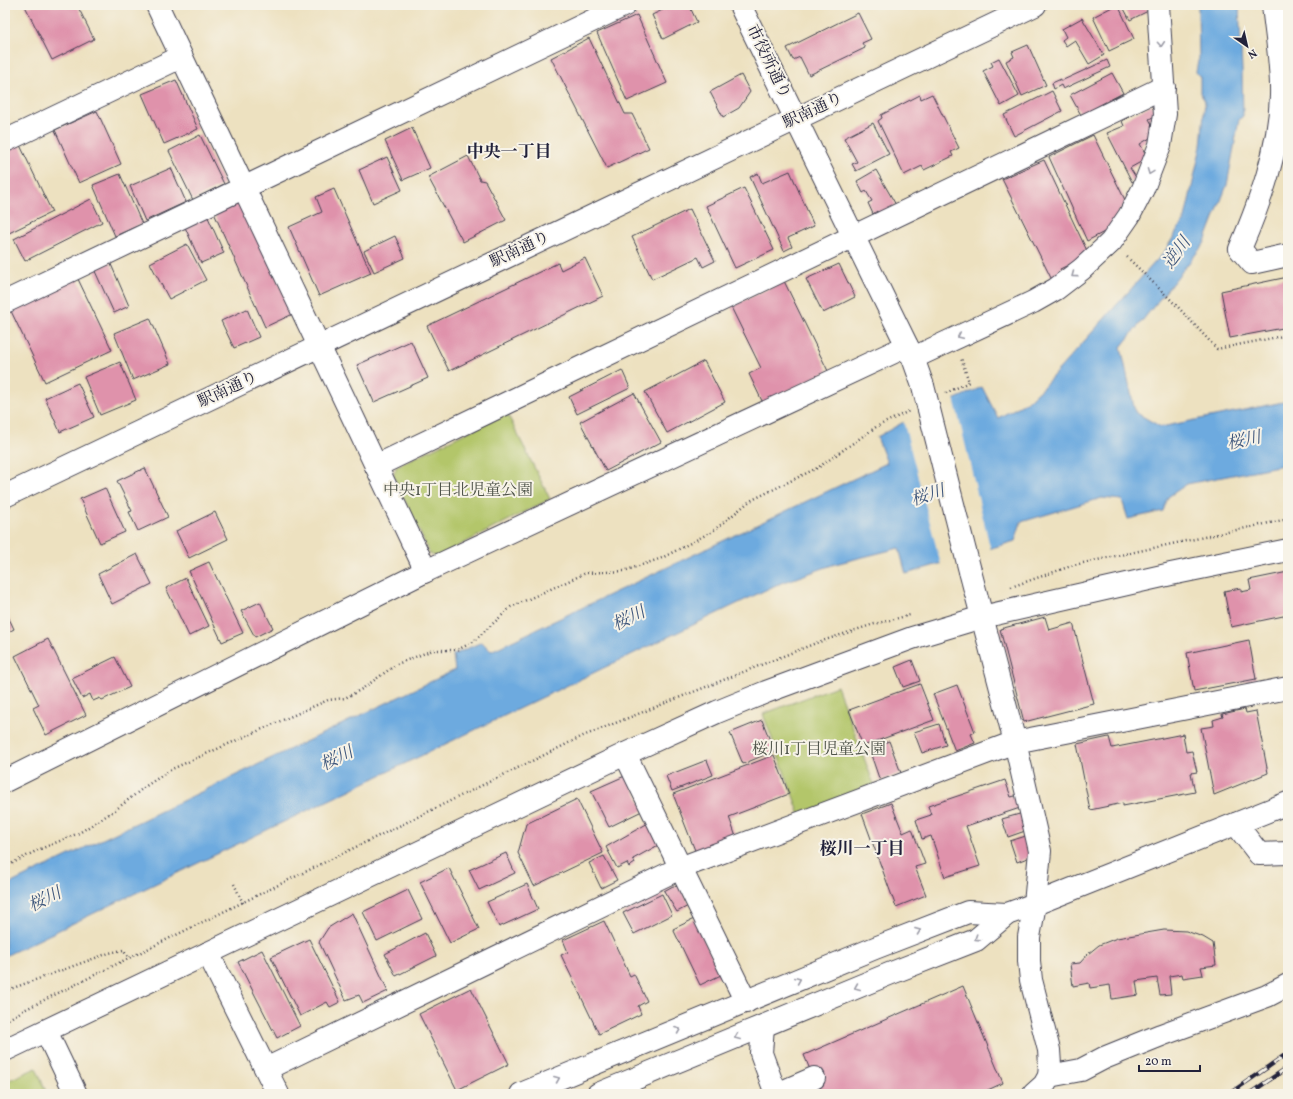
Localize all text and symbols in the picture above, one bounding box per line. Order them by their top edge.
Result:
street label: 市役所通り [741,21,795,103]
north arrow [1227,26,1267,66]
one-way arrow [1156,41,1165,47]
text: N [1244,45,1259,62]
street label: 駅南通り [779,88,847,134]
district label: 中央一丁目 [467,141,552,164]
one-way arrow [1146,168,1154,175]
street label: 駅南通り [486,227,554,273]
water label: 逆川 [1158,231,1197,274]
one-way arrow [1072,270,1079,277]
one-way arrow [957,331,964,339]
street label: 駅南通り [194,367,262,413]
water label: 桜川 [1225,426,1265,456]
water label: 桜川 [908,479,950,512]
park label: 中央1丁目北児童公園 [383,480,533,502]
water label: 桜川 [609,600,651,637]
park label: 桜川1丁目児童公園 [752,739,886,761]
water label: 桜川 [317,740,359,777]
district label: 桜川一丁目 [820,838,905,861]
water label: 桜川 [25,881,67,918]
one-way arrow [915,927,922,935]
one-way arrow [974,933,981,941]
one-way arrow [793,977,801,985]
one-way arrow [853,983,860,991]
one-way arrow [674,1026,681,1034]
one-way arrow [733,1033,740,1041]
scale bar [1139,1047,1200,1073]
text: 20 m [1145,1054,1172,1070]
one-way arrow [554,1076,561,1084]

